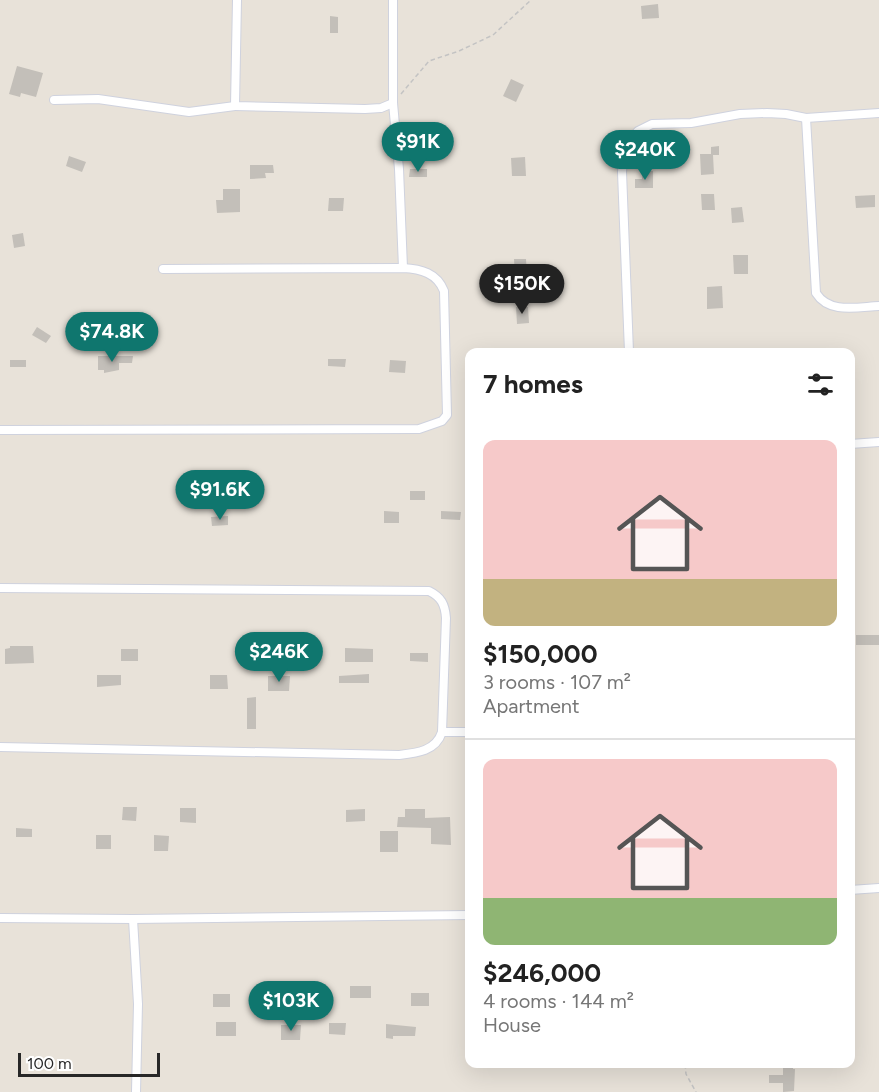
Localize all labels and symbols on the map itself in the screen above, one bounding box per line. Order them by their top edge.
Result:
pin: $91K [382,122,454,173]
pin: $240K [603,130,687,181]
pin: $150K [480,264,564,315]
pin: $74.8K [63,312,161,363]
pin: $91.6K [171,470,269,521]
pin: $246K [237,632,321,683]
pin: $103K [249,981,333,1032]
scale bar [18,1050,160,1078]

